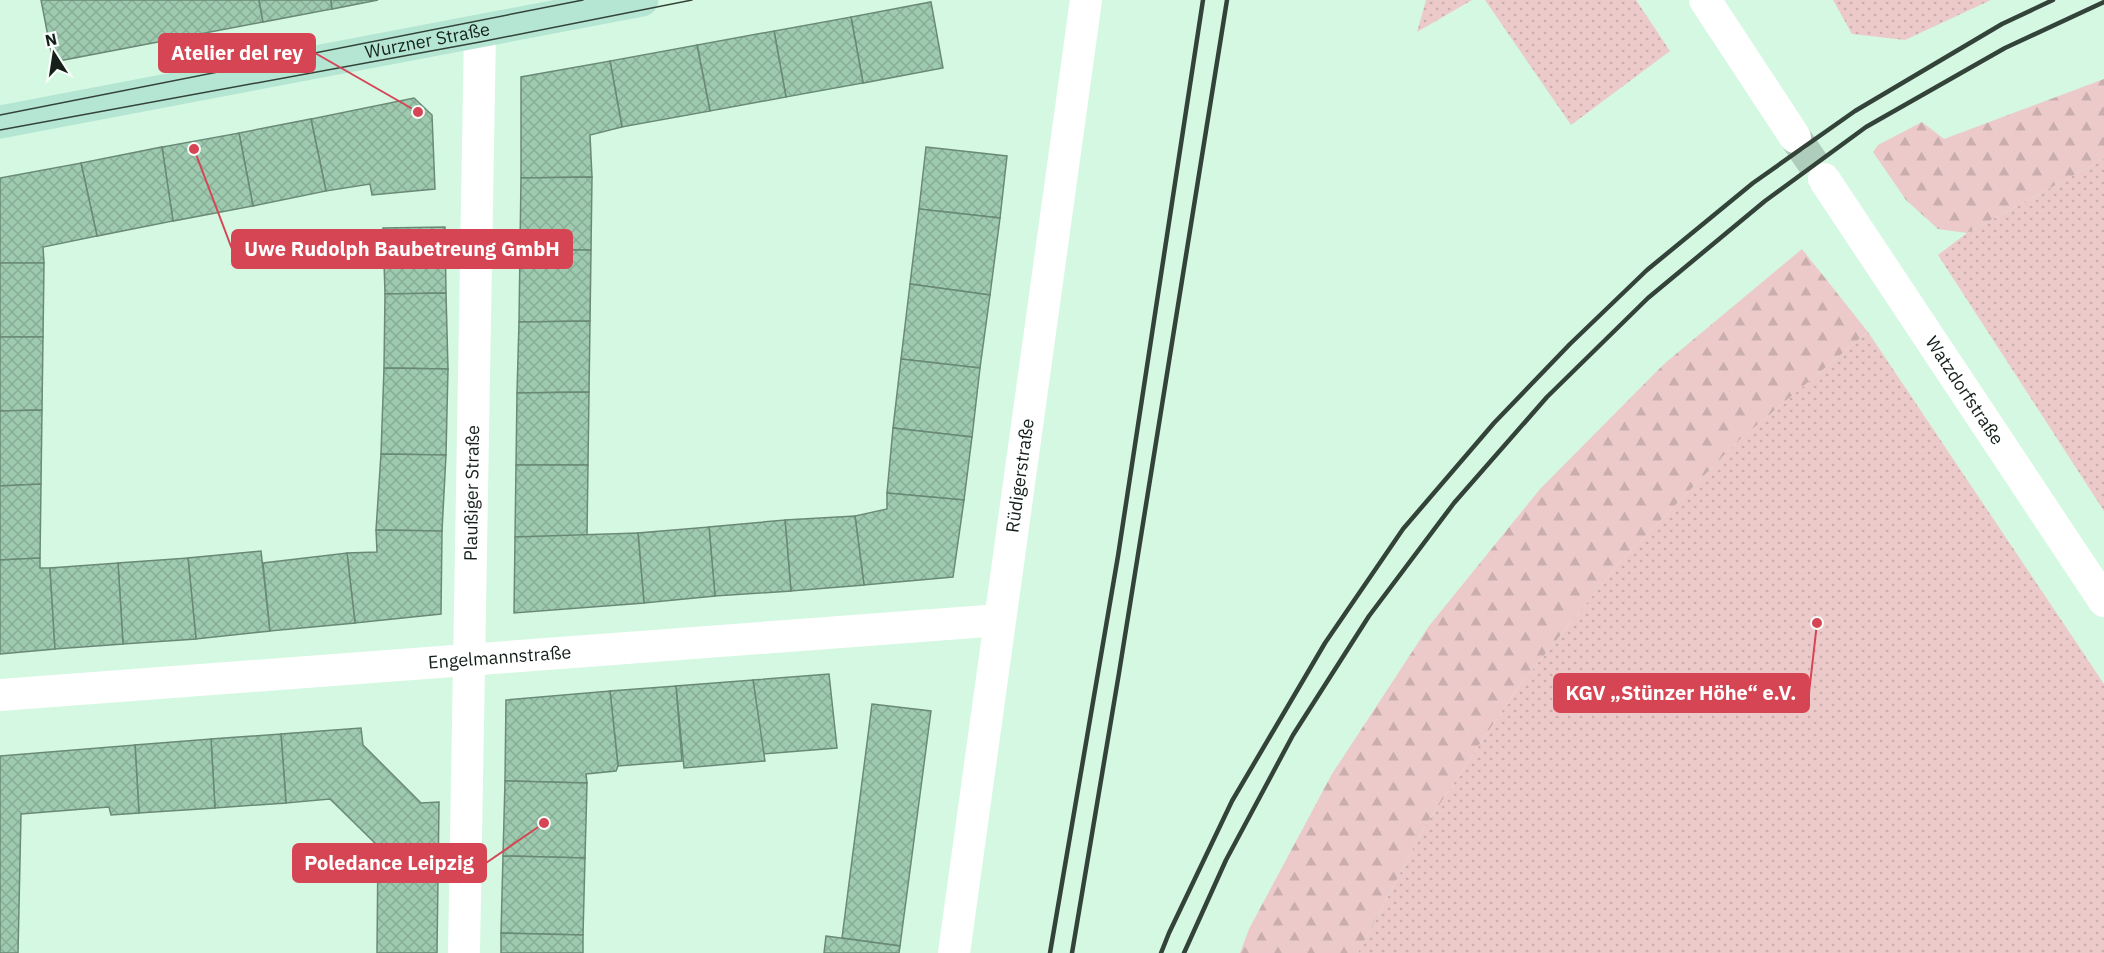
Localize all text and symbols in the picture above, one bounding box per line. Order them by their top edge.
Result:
street label: Wurzner Straße [363,17,492,63]
north arrow [24,24,84,84]
text: N [43,28,59,50]
callout: Atelier del rey [159,34,315,72]
text: Atelier del rey [171,39,303,66]
callout: Uwe Rudolph Baubetreung GmbH [232,230,572,268]
text: Uwe Rudolph Baubetreung GmbH [244,235,560,262]
street label: Watzdorfstraße [1921,332,2009,449]
street label: Rüdigerstraße [1000,417,1039,534]
street label: Plaußiger Straße [459,425,484,561]
street label: Engelmannstraße [427,640,572,674]
callout: KGV „Stünzer Höhe“ e.V. [1554,674,1809,712]
text: KGV „Stünzer Höhe“ e.V. [1566,679,1797,706]
callout: Poledance Leipzig [293,844,486,882]
text: Poledance Leipzig [304,849,475,876]

